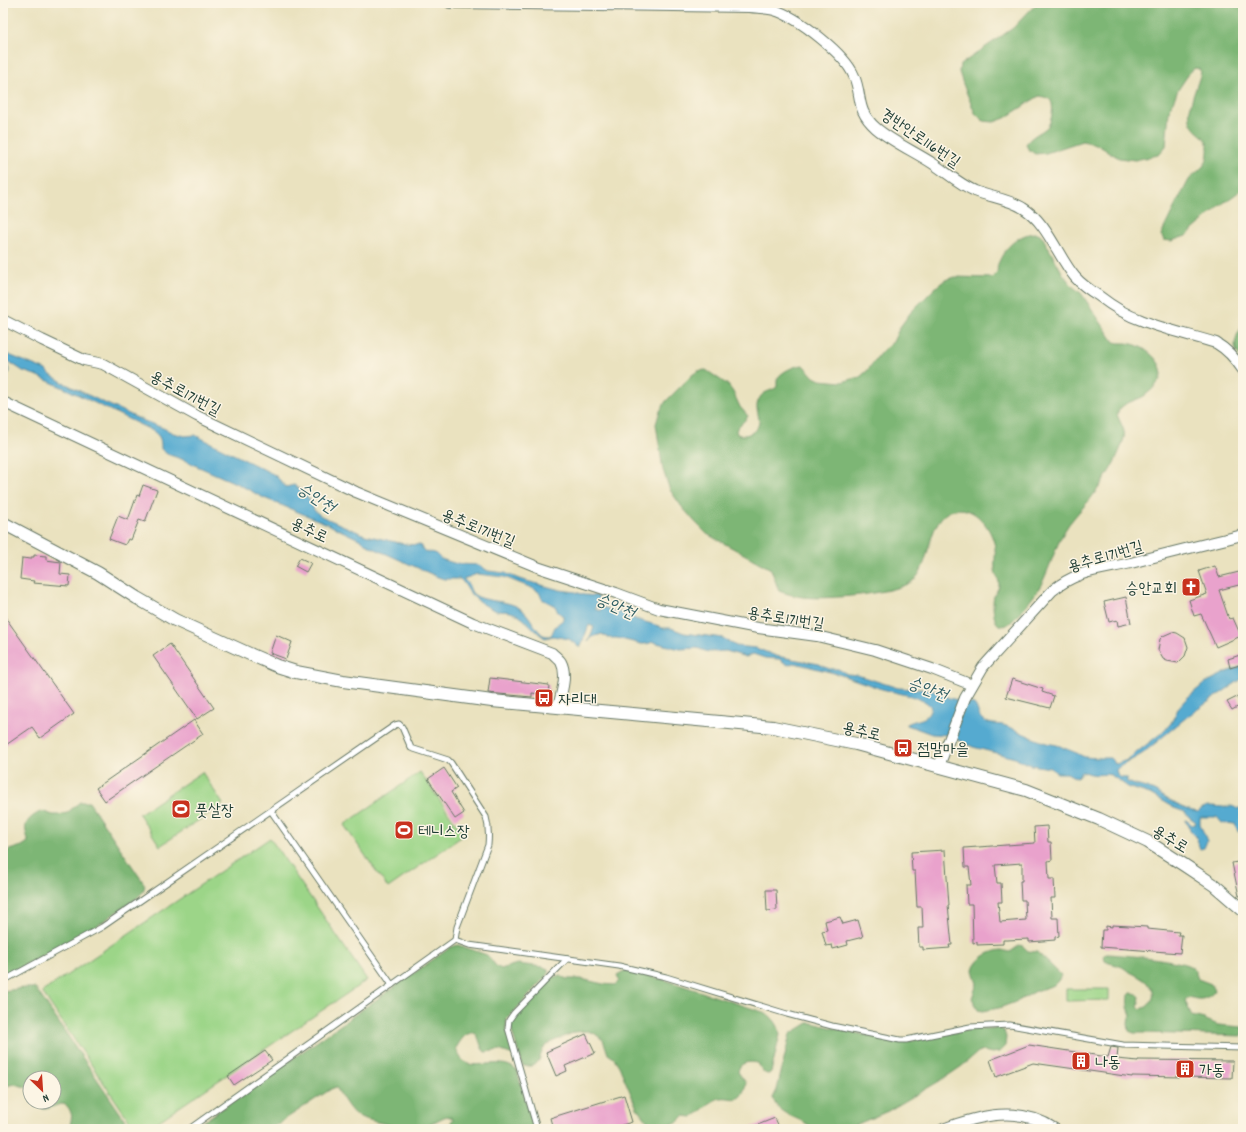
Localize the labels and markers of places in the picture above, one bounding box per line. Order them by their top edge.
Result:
church icon: 승안교회 [1180,576,1202,598]
place label: 승안교회 [1126,578,1177,601]
bus stop icon: 자리대 [533,687,555,709]
place label: 자리대 [558,689,597,712]
bus stop icon: 점말마을 [892,737,914,759]
place label: 점말마을 [917,739,969,762]
sports icon: 풋살장 [170,798,192,820]
place label: 풋살장 [195,800,234,823]
sports icon: 테니스장 [393,819,415,841]
place label: 테니스장 [418,821,470,844]
building icon: 나동 [1070,1050,1092,1072]
place label: 나동 [1095,1052,1121,1075]
building icon: 가동 [1174,1058,1196,1080]
place label: 가동 [1199,1060,1225,1083]

